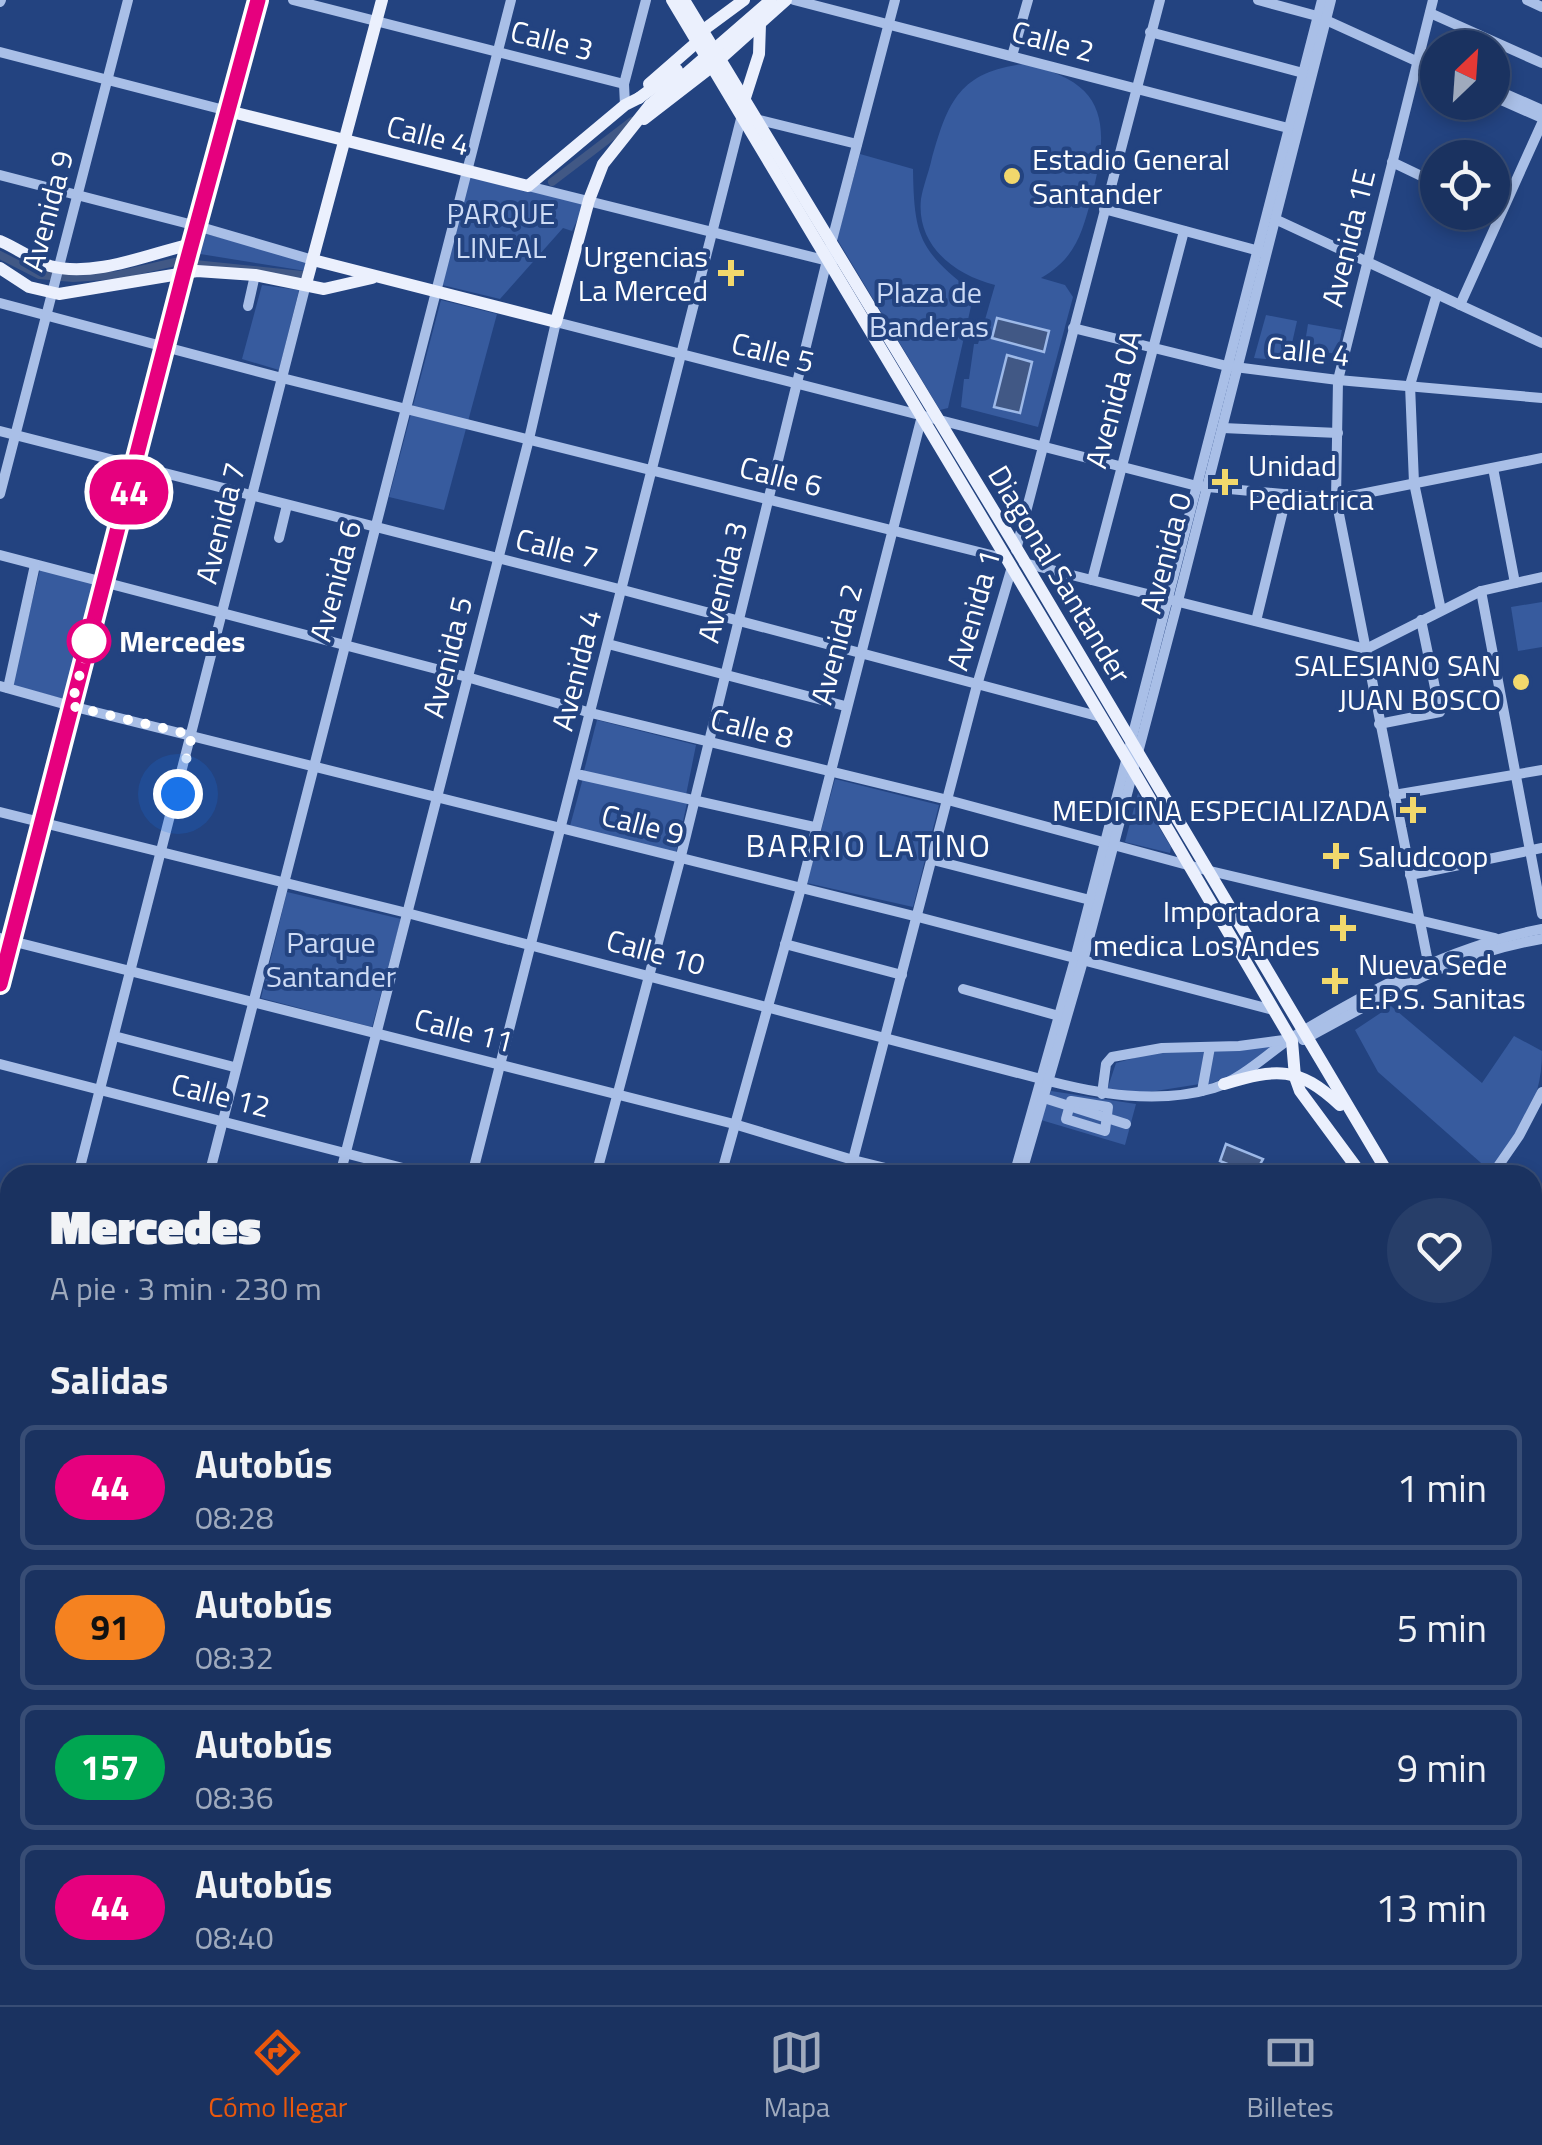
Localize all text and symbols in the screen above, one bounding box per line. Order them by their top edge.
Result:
street label: Calle 3 [506,8,598,72]
street label: Calle 2 [1007,8,1099,74]
north arrow [1420,30,1510,120]
map controls [1420,30,1510,230]
street label: Calle 4 [382,103,474,167]
place label: Estadio General Santander [1032,136,1230,216]
button: locate [1420,140,1510,230]
street label: Avenida 9 [9,145,85,277]
street label: Avenida 1E [1309,164,1387,312]
marker: Estadio General Santander [1001,165,1023,187]
park label: PARQUE LINEAL [447,190,555,270]
place label: Urgencias La Merced [578,233,708,313]
marker: Urgencias La Merced [718,260,744,286]
park label: Plaza de Banderas [869,269,989,349]
street label: Calle 5 [727,320,819,384]
street label: Calle 4 [1264,324,1352,378]
street label: Avenida 0A [1072,325,1154,473]
place label: Unidad Pediatrica [1248,442,1374,522]
street label: Calle 6 [735,444,827,508]
street label: Diagonal Santander [977,456,1143,692]
street label: Avenida 7 [183,457,257,589]
line badge: 44 [84,460,174,524]
text: 44 [109,465,149,519]
marker: Unidad Pediatrica [1212,469,1238,495]
street label: Avenida 0 [1127,487,1203,619]
street label: Avenida 6 [297,515,373,647]
street label: Calle 7 [511,516,603,580]
street label: Avenida 3 [685,516,759,648]
street label: Avenida 1 [934,544,1012,676]
street label: Avenida 2 [798,578,874,710]
street label: Avenida 5 [410,591,484,723]
street label: Avenida 4 [539,604,613,736]
place label: Mercedes [119,618,246,664]
marker: Mercedes [68,620,110,662]
place label: SALESIANO SAN JUAN BOSCO [1294,642,1501,722]
marker: SALESIANO SAN JUAN BOSCO [1510,671,1532,693]
street label: Calle 8 [706,696,798,760]
your location [153,769,203,819]
place label: MEDICINA ESPECIALIZADA [1052,787,1390,833]
street label: Calle 9 [597,792,689,856]
marker: MEDICINA ESPECIALIZADA [1400,797,1426,823]
district label: BARRIO LATINO [746,821,992,869]
place label: Saludcoop [1358,833,1488,879]
marker: Saludcoop [1323,843,1349,869]
place label: Importadora medica Los Andes [1093,888,1320,968]
marker: Importadora medica Los Andes [1330,915,1356,941]
street label: Calle 10 [601,917,711,987]
park label: Parque Santander [266,919,396,999]
place label: Nueva Sede E.P.S. Sanitas [1358,941,1526,1021]
marker: Nueva Sede E.P.S. Sanitas [1322,968,1348,994]
street label: Calle 11 [410,996,518,1064]
street label: Calle 12 [167,1061,275,1129]
text: Mercedes [50,1190,261,1263]
button: heart [1387,1198,1492,1303]
text: A pie · 3 min · 230 m [50,1264,322,1312]
text: Salidas [50,1351,168,1409]
text: Autobús [195,1435,333,1493]
text: 1 min [1397,1459,1487,1517]
text: 44 [90,1460,130,1514]
text: 08:28 [195,1493,274,1541]
text: Autobús [195,1575,333,1633]
text: 5 min [1397,1599,1487,1657]
text: 91 [90,1600,130,1654]
text: 08:32 [195,1633,274,1681]
text: Autobús [195,1715,333,1773]
text: 9 min [1397,1739,1487,1797]
text: 157 [81,1740,139,1794]
text: 08:36 [195,1773,274,1821]
text: Autobús [195,1855,333,1913]
text: 13 min [1376,1879,1487,1937]
text: 44 [90,1880,130,1934]
text: 08:40 [195,1913,274,1961]
tab: Cómo llegar [208,2025,347,2128]
tab: Mapa [764,2025,830,2128]
tab: Billetes [1246,2025,1334,2128]

